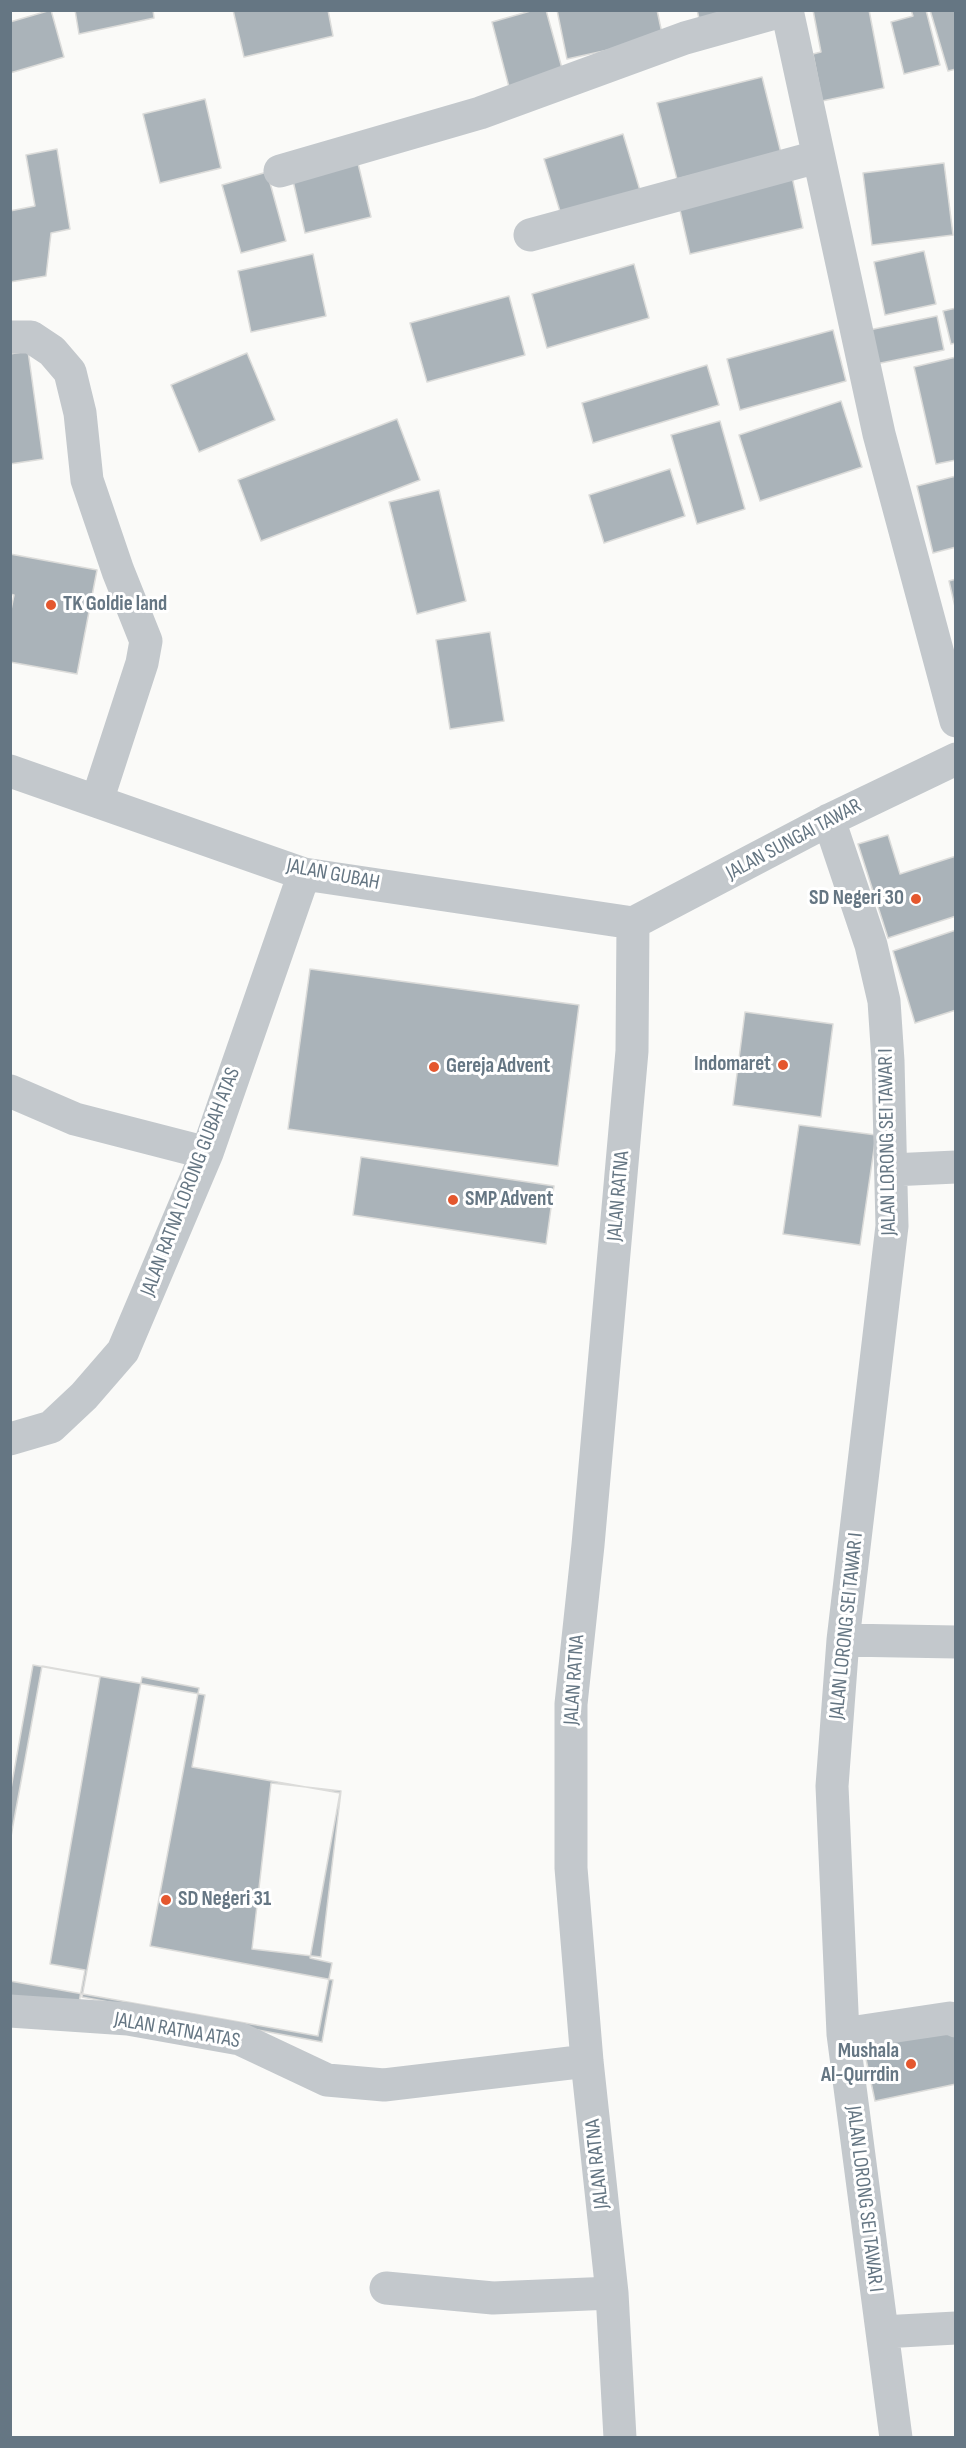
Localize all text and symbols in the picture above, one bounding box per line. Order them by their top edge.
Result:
place label: TK Goldie land [63,592,167,618]
marker: TK Goldie land [44,598,58,612]
street label: JALAN SUNGAI TAWAR [722,794,866,886]
street label: JALAN GUBAH [284,854,382,896]
place label: SD Negeri 30 [809,886,904,912]
marker: SD Negeri 30 [909,892,923,906]
street label: JALAN LORONG SEI TAWAR I [874,1048,902,1236]
place label: Indomaret [694,1052,771,1078]
place label: Gereja Advent [446,1054,550,1080]
marker: Indomaret [776,1058,790,1072]
marker: Gereja Advent [427,1060,441,1074]
street label: JALAN RATNA LORONG GUBAH ATAS [136,1064,246,1300]
street label: JALAN RATNA [603,1150,635,1242]
place label: SMP Advent [465,1187,553,1213]
marker: SMP Advent [446,1193,460,1207]
street label: JALAN LORONG SEI TAWAR I [825,1531,869,1721]
street label: JALAN RATNA [559,1634,591,1726]
place label: SD Negeri 31 [178,1887,271,1913]
marker: SD Negeri 31 [159,1893,173,1907]
street label: JALAN RATNA ATAS [112,2008,242,2054]
place label: Mushala Al-Qurrdin [821,2039,899,2089]
marker: Mushala Al-Qurrdin [904,2057,918,2071]
street label: JALAN LORONG SEI TAWAR I [840,2104,888,2294]
street label: JALAN RATNA [581,2118,615,2210]

